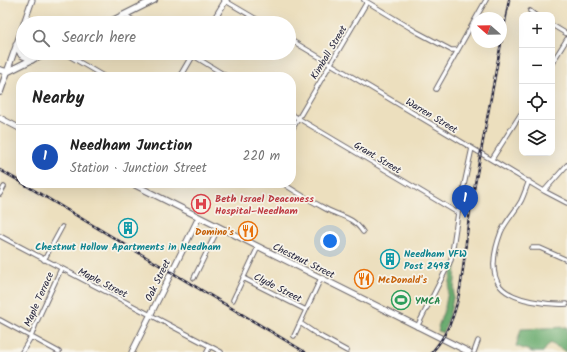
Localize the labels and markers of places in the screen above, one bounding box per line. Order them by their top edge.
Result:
pin: 1 [452,185,478,218]
place label: Beth Israel Deaconess Hospital–Needham [215,191,314,219]
hospital icon: Beth Israel Deaconess Hospital–Needham [190,193,212,215]
building icon: Chestnut Hollow Apartments in Needham [117,217,139,239]
restaurant icon: Domino's [237,220,259,242]
place label: Domino's [195,224,234,240]
place label: Chestnut Hollow Apartments in Needham [35,239,221,255]
place label: Needham VFW Post 2498 [404,246,467,274]
building icon: Needham VFW Post 2498 [379,248,401,270]
restaurant icon: McDonald's [353,268,375,290]
place label: McDonald's [378,272,428,288]
sports icon: YMCA [390,289,412,311]
place label: YMCA [415,293,441,309]

